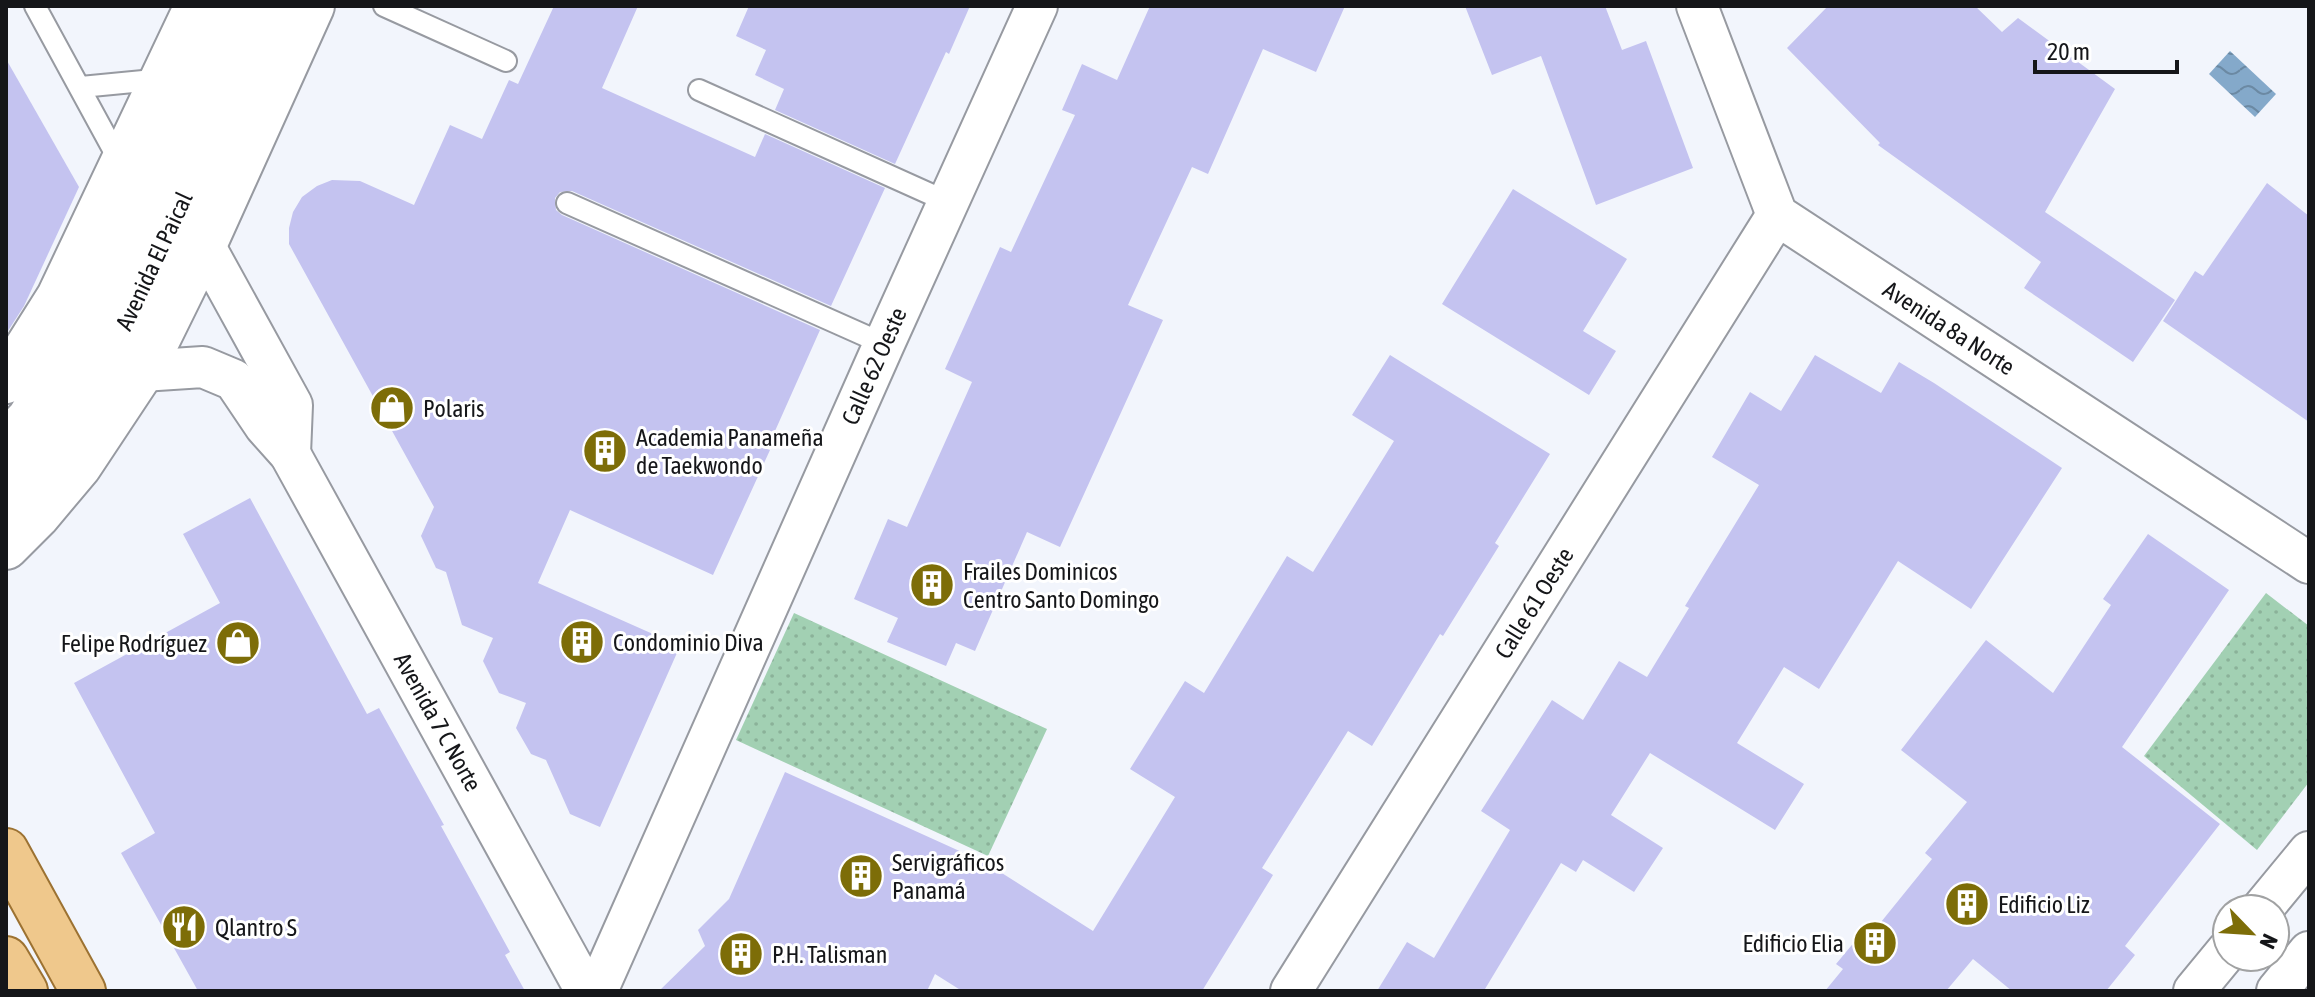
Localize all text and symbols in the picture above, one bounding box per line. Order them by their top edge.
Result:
scale bar [2035,24,2177,74]
text: 20 m [2047,38,2090,65]
street label: Avenida El Paical [110,187,198,334]
street label: Avenida 8a Norte [1878,276,2020,380]
street label: Calle 62 Oeste [836,303,912,429]
shop icon: Polaris [368,384,416,432]
place label: Polaris [423,395,484,422]
place label: Academia Panameña de Taekwondo [636,424,824,479]
building icon: Academia Panameña de Taekwondo [581,427,629,475]
street label: Calle 61 Oeste [1489,543,1579,663]
place label: Frailes Dominicos Centro Santo Domingo [963,558,1159,613]
building icon: Frailes Dominicos Centro Santo Domingo [908,561,956,609]
building icon: Condominio Diva [558,618,606,666]
shop icon: Felipe Rodríguez [214,619,262,667]
place label: Condominio Diva [613,629,764,656]
place label: Felipe Rodríguez [61,630,207,657]
street label: Avenida 7 C Norte [389,648,487,796]
place label: Servigráficos Panamá [892,849,1004,904]
building icon: Servigráficos Panamá [837,852,885,900]
building icon: Edificio Liz [1943,880,1991,928]
place label: Edificio Liz [1998,891,2090,918]
north arrow [2211,893,2291,973]
restaurant icon: Qlantro S [160,903,208,951]
place label: Qlantro S [215,914,297,941]
building icon: Edificio Elia [1851,919,1899,967]
building icon: P.H. Talisman [717,930,765,978]
place label: Edificio Elia [1743,930,1844,957]
text: N [2255,930,2284,953]
place label: P.H. Talisman [772,941,887,968]

